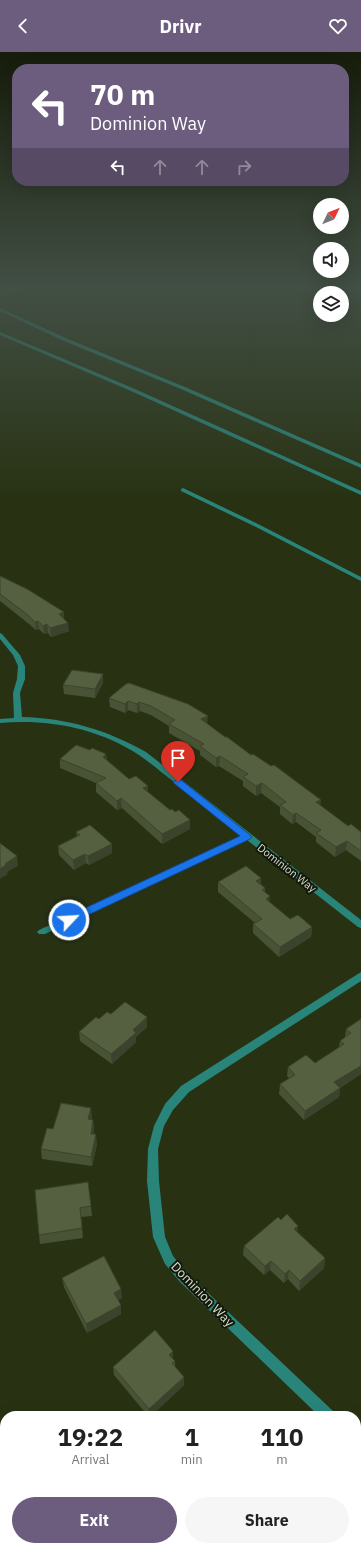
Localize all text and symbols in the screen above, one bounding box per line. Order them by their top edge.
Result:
icon: back [12,15,34,37]
text: Drivr [160,15,201,38]
icon: heart [327,15,349,37]
text: 70 m [90,76,155,113]
icon: left [24,80,76,132]
text: Dominion Way [90,112,206,135]
icon: left [107,156,129,178]
icon: ahead [149,156,171,178]
icon: ahead [191,156,213,178]
icon: right [233,156,255,178]
north arrow [313,198,349,234]
map controls [313,198,349,322]
button: sound [313,242,349,278]
button: layers [313,286,349,322]
pin [161,741,195,782]
icon: arrive [167,747,189,769]
street label: Dominion Way [255,841,320,896]
position arrow [48,899,90,941]
street label: Dominion Way [167,1258,238,1331]
text: 19:22 [58,1421,123,1453]
text: 1 [184,1421,199,1453]
text: 110 [260,1421,303,1453]
text: Arrival [71,1451,109,1468]
text: min [181,1451,203,1468]
text: m [276,1451,287,1468]
button: Exit [12,1497,177,1543]
button: Share [185,1497,349,1543]

